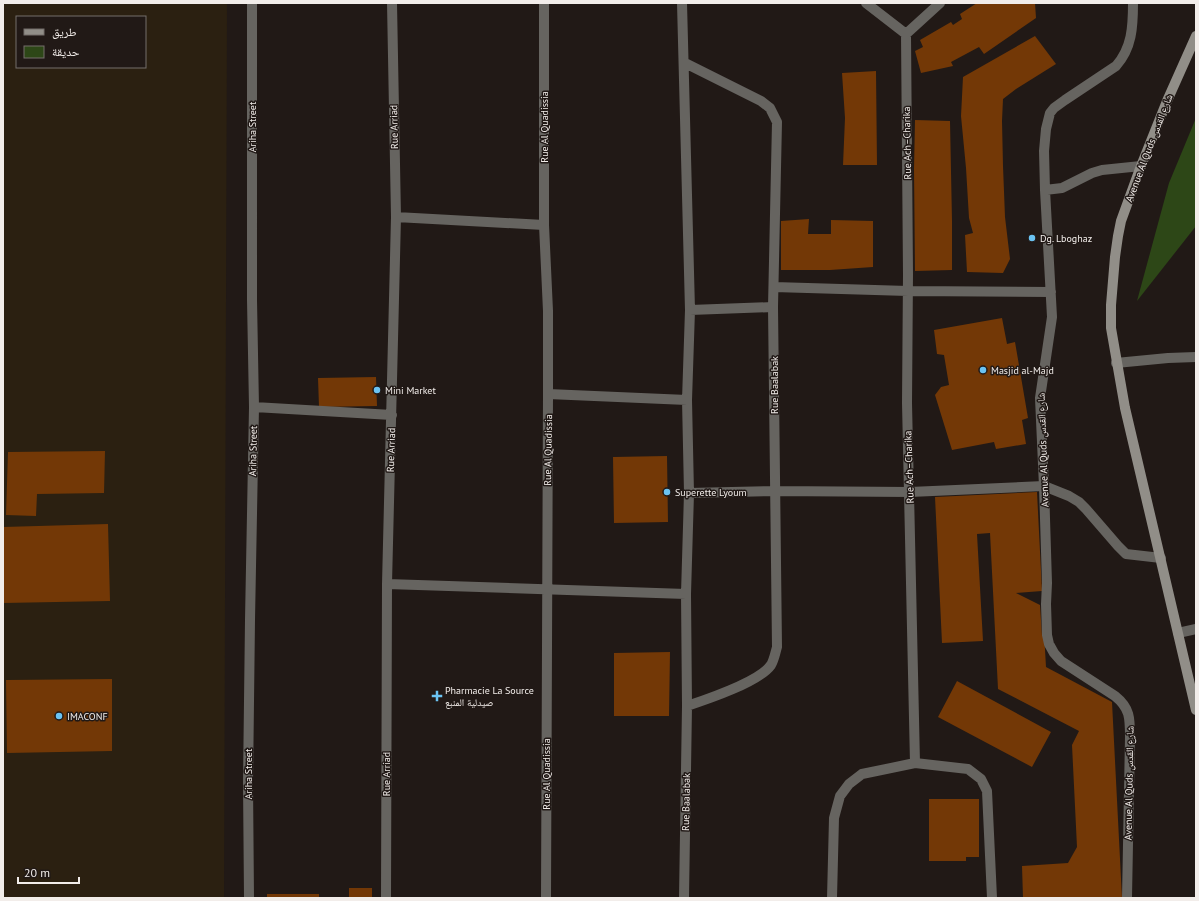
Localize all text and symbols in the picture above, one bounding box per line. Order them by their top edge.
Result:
legend [16,16,146,68]
text: طريق [52,24,77,39]
text: حديقة [52,44,80,59]
street label: Rue Al Quadissia [538,91,551,163]
street label: Avenue Al Quds شارع القدس [1122,92,1176,204]
street label: Ariha Street [246,101,259,152]
street label: Rue Arriad [387,105,401,149]
street label: Rue Ach–Charika [900,106,914,180]
place label: Dg. Lboghaz [1040,232,1092,245]
marker: Dg. Lboghaz [1027,233,1037,243]
street label: Rue Baalabak [768,356,781,414]
place label: Masjid al-Majd [991,364,1054,377]
marker: Masjid al-Majd [978,365,988,375]
place label: Mini Market [385,384,436,397]
marker: Mini Market [372,385,382,395]
street label: Avenue Al Quds شارع القدس [1034,392,1051,507]
street label: Rue Al Quadissia [541,414,555,486]
street label: Ariha Street [246,425,260,476]
street label: Rue Arriad [384,428,398,472]
street label: Rue Ach–Charika [901,430,917,504]
place label: Superette Lyoum [675,486,747,499]
marker: Superette Lyoum [662,487,672,497]
place label: Pharmacie La Source صيدلية المنبع [445,684,534,709]
marker: Pharmacie La Source صيدلية المنبع [432,691,442,701]
place label: IMACONF [67,710,108,723]
marker: IMACONF [54,711,64,721]
street label: Avenue Al Quds شارع القدس [1122,725,1137,840]
street label: Rue Al Quadissia [540,738,553,810]
street label: Ariha Street [242,748,255,799]
street label: Rue Arriad [380,752,393,796]
street label: Rue Baalabak [679,773,693,831]
scale bar [18,859,79,885]
text: 20 m [24,865,50,880]

